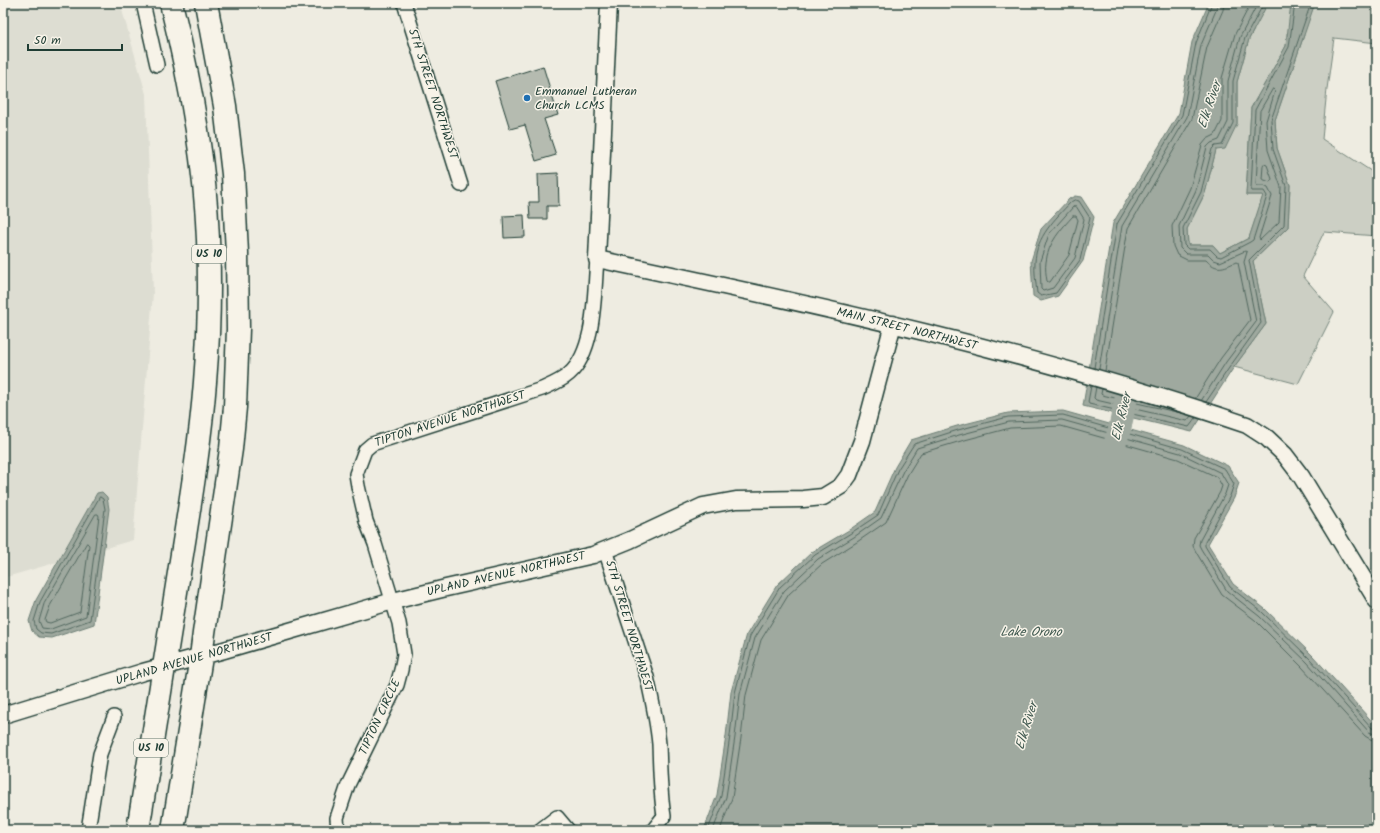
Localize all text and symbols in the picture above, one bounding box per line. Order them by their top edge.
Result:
scale bar [28,26,122,52]
street label: 5TH STREET NORTHWEST [403,26,464,164]
text: 50 m [34,31,61,50]
water label: Elk River [1192,76,1229,131]
place label: Emmanuel Lutheran Church LCMS [535,82,637,115]
marker: Emmanuel Lutheran Church LCMS [522,93,532,103]
road number: US 10 [192,245,226,263]
street label: MAIN STREET NORTHWEST [835,302,981,356]
street label: TIPTON AVENUE NORTHWEST [372,385,529,452]
water label: Elk River [1106,388,1139,443]
street label: UPLAND AVENUE NORTHWEST [425,546,589,602]
street label: 5TH STREET NORTHWEST [600,558,659,696]
water label: Lake Orono [1000,622,1063,643]
street label: UPLAND AVENUE NORTHWEST [113,627,276,690]
street label: TIPTON CIRCLE [354,675,406,758]
water label: Elk River [1010,697,1045,752]
road number: US 10 [134,739,168,757]

